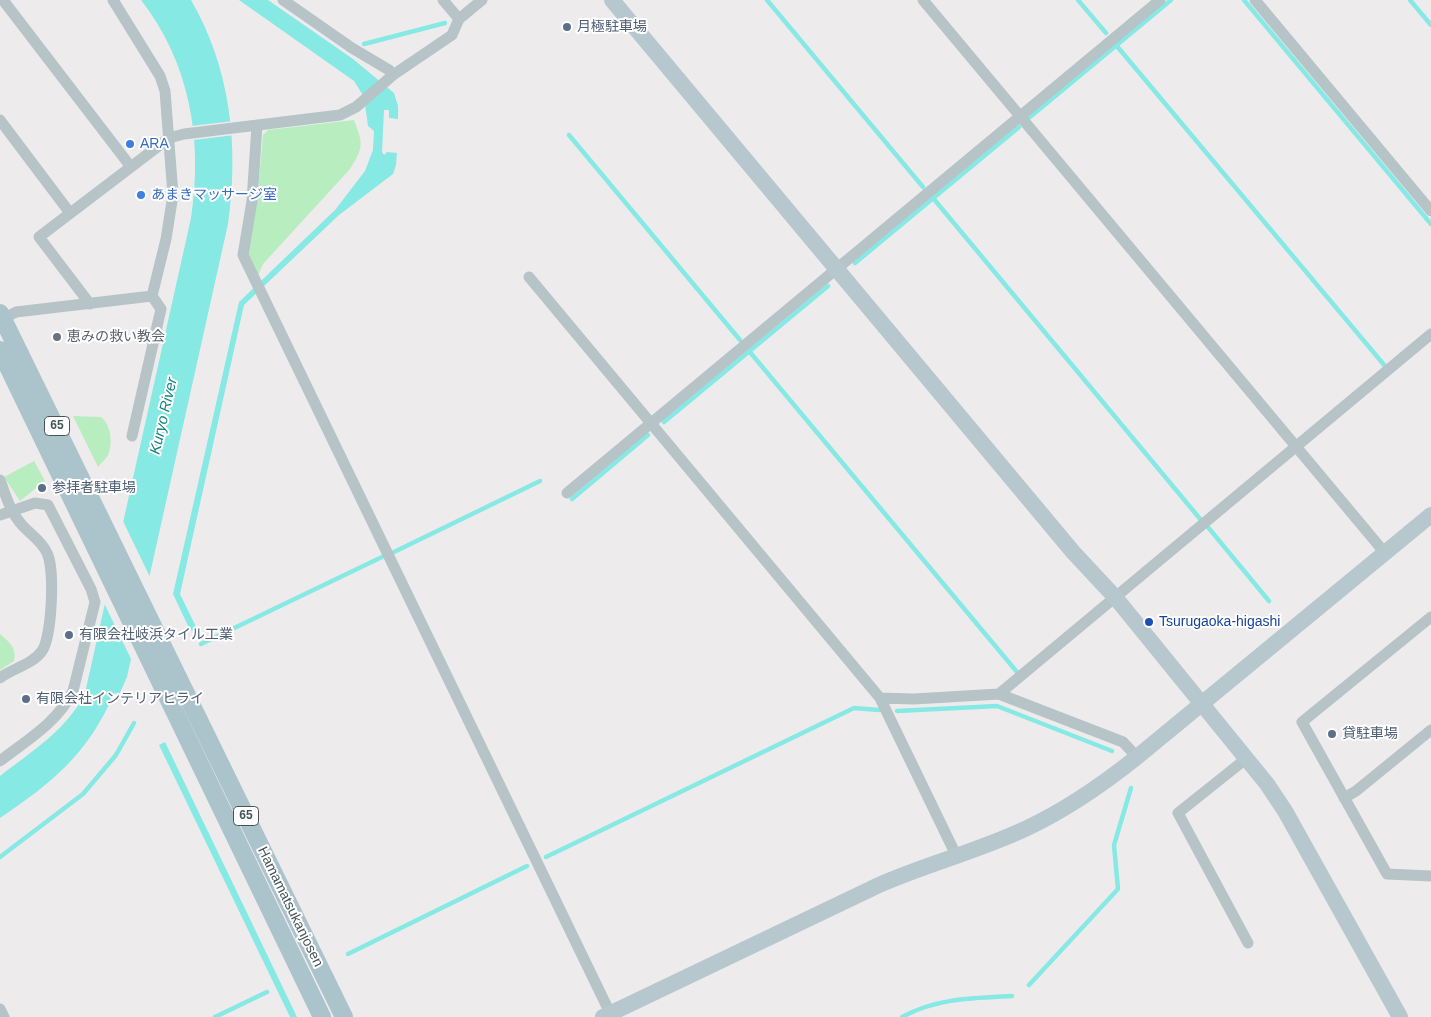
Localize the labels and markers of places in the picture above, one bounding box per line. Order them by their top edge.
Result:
place label: 月極駐車場 [577,19,647,35]
marker: 月極駐車場 [561,21,573,33]
place label: ARA [140,136,169,152]
marker: ARA [124,138,136,150]
place label: あまきマッサージ室 [151,187,277,203]
marker: あまきマッサージ室 [135,189,147,201]
place label: 恵みの救い教会 [67,329,165,345]
marker: 恵みの救い教会 [51,331,63,343]
place label: 参拝者駐車場 [52,480,136,496]
marker: 参拝者駐車場 [36,482,48,494]
place label: Tsurugaoka-higashi [1159,614,1280,630]
marker: Tsurugaoka-higashi [1143,616,1155,628]
place label: 有限会社岐浜タイル工業 [79,627,233,643]
marker: 有限会社岐浜タイル工業 [63,629,75,641]
place label: 有限会社インテリアヒライ [36,691,204,707]
marker: 有限会社インテリアヒライ [20,693,32,705]
place label: 貸駐車場 [1342,726,1398,742]
marker: 貸駐車場 [1326,728,1338,740]

